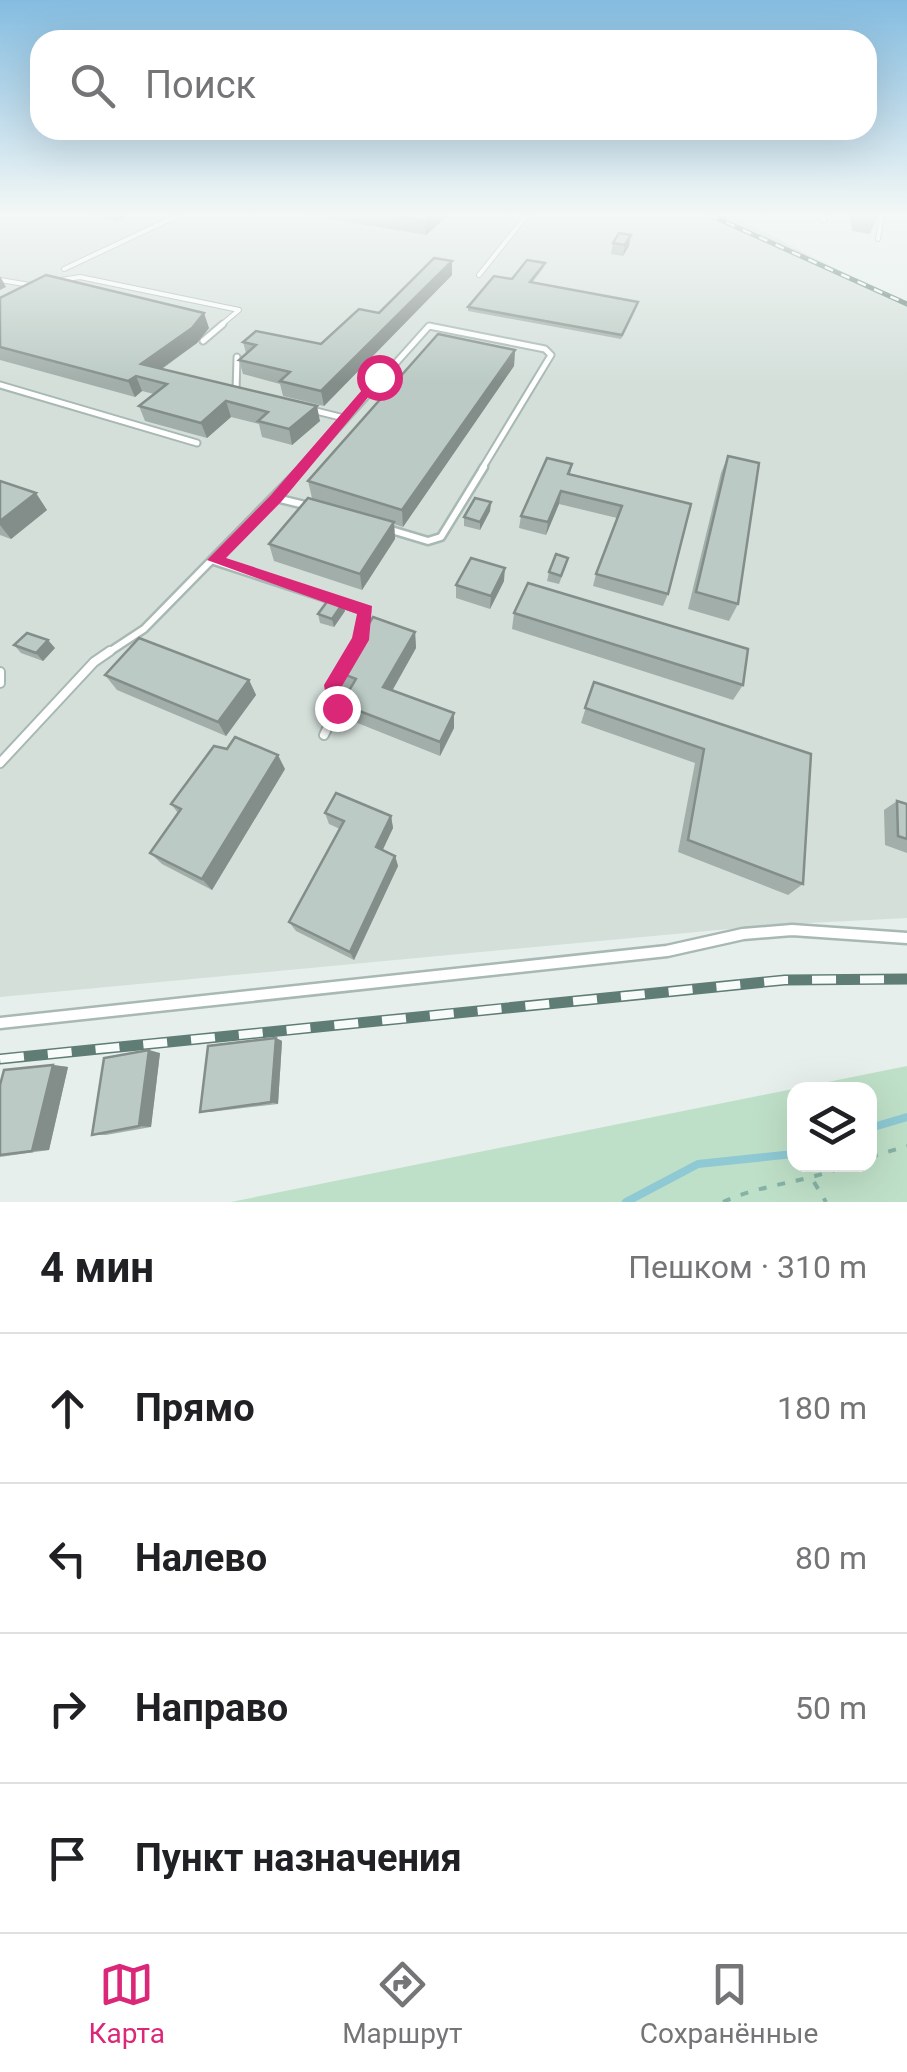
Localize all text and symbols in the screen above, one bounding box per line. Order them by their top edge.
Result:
search box [30,30,877,140]
icon: search [65,58,120,113]
text: Поиск [145,63,256,107]
route start [357,355,403,401]
route end [315,686,361,732]
map controls [787,1082,877,1172]
button: layers [787,1082,877,1172]
text: 4 мин [40,1243,154,1292]
text: Пешком · 310 m [628,1248,867,1286]
icon: ahead [40,1381,95,1436]
text: Прямо [135,1386,255,1430]
text: 180 m [777,1389,867,1427]
icon: left [40,1531,95,1586]
text: Налево [135,1536,267,1580]
text: 80 m [795,1539,867,1577]
icon: right [40,1681,95,1736]
text: Направо [135,1686,288,1730]
text: 50 m [795,1689,867,1727]
icon: arrive [40,1831,95,1886]
text: Пункт назначения [135,1836,462,1880]
tab: Карта [89,1957,165,2050]
tab: Маршрут [342,1957,463,2050]
tab: Сохранённые [640,1957,818,2050]

